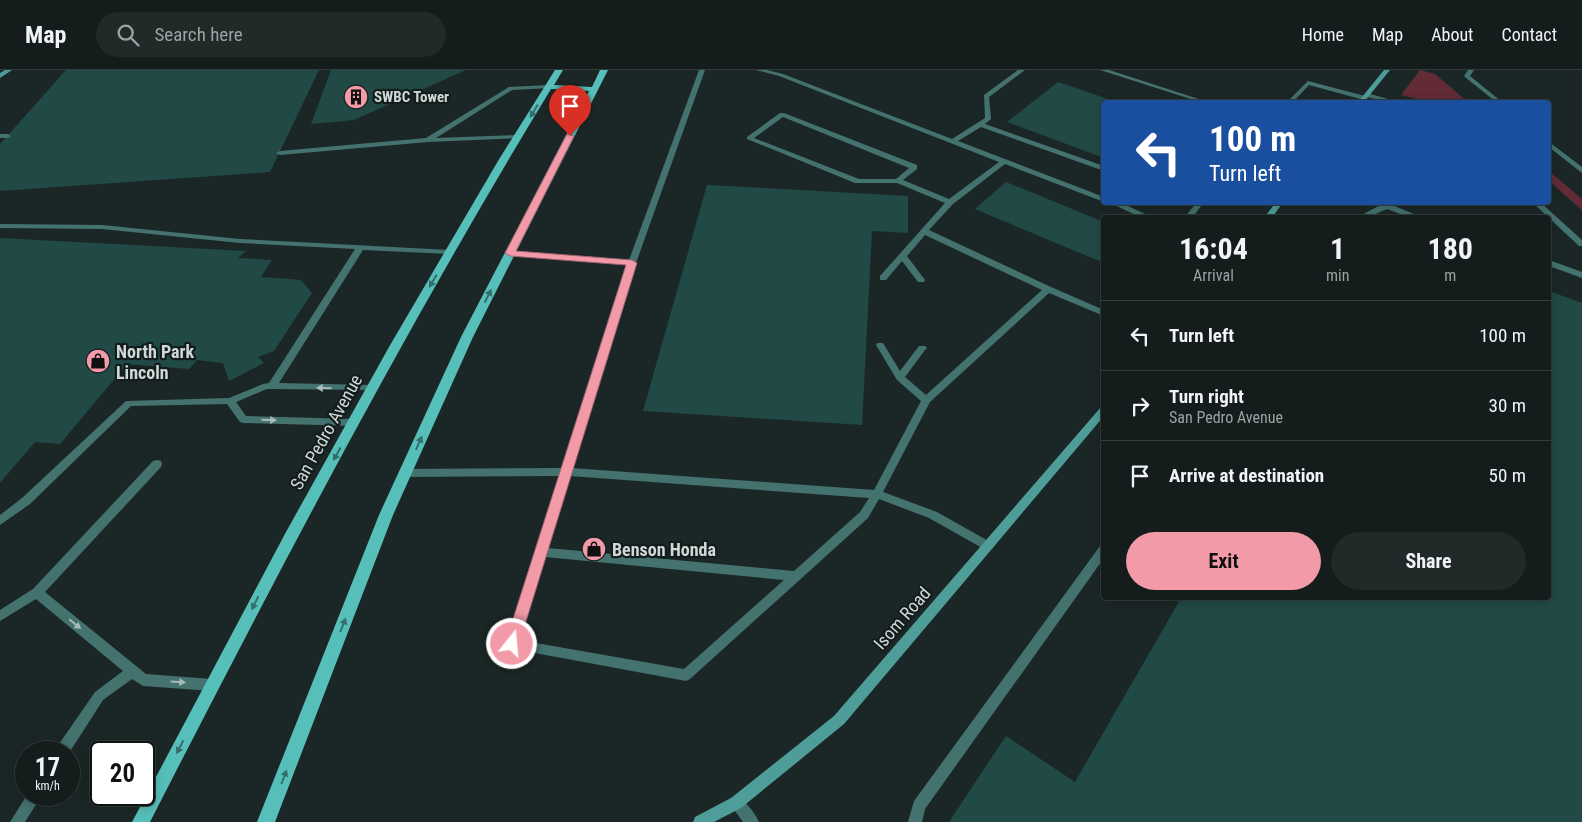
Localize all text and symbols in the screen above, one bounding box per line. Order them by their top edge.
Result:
search box [96,12,446,57]
text: Map [25,21,66,49]
icon: search [114,21,142,49]
text: Search here [154,23,243,46]
text: Home [1302,24,1344,45]
text: Map [1372,24,1403,45]
text: About [1431,24,1473,45]
text: Contact [1501,24,1557,45]
building icon: SWBC Tower [343,84,369,110]
pin [549,85,591,136]
place label: SWBC Tower [374,88,449,106]
icon: arrive [556,92,584,120]
one-way arrow [529,105,538,118]
text: 100 m [1209,119,1296,160]
icon: left [1126,120,1191,185]
text: Turn left [1209,161,1281,186]
text: 16:04 [1179,231,1248,266]
text: 1 [1330,231,1345,266]
text: 180 [1427,231,1473,266]
text: Arrival [1193,266,1234,285]
text: min [1326,266,1349,285]
text: m [1444,266,1456,285]
one-way arrow [429,275,438,288]
one-way arrow [484,289,492,303]
icon: left [1126,322,1154,350]
text: Turn left [1169,324,1234,347]
text: 100 m [1479,324,1526,347]
place label: North Park Lincoln [116,341,194,383]
shop icon: North Park Lincoln [85,348,111,374]
street label: San Pedro Avenue [286,371,366,493]
one-way arrow [316,383,332,391]
text: Turn right [1169,385,1244,408]
icon: right [1126,392,1154,420]
text: 30 m [1489,394,1526,417]
text: San Pedro Avenue [1169,408,1283,427]
one-way arrow [261,416,277,424]
one-way arrow [415,436,423,450]
one-way arrow [332,447,341,460]
icon: arrive [1126,462,1154,490]
text: Arrive at destination [1169,464,1324,487]
text: 50 m [1489,464,1526,487]
button: Exit [1126,532,1321,590]
button: Share [1331,532,1526,590]
shop icon: Benson Honda [581,536,607,562]
place label: Benson Honda [612,539,716,560]
street label: Isom Road [869,583,935,653]
one-way arrow [251,596,259,610]
one-way arrow [339,617,347,632]
position arrow [485,617,537,669]
one-way arrow [68,618,81,629]
one-way arrow [170,679,186,687]
one-way arrow [176,740,184,754]
speed limit sign: 20 [90,741,155,806]
text: 17 [35,753,60,782]
one-way arrow [281,769,288,784]
text: km/h [35,779,60,793]

